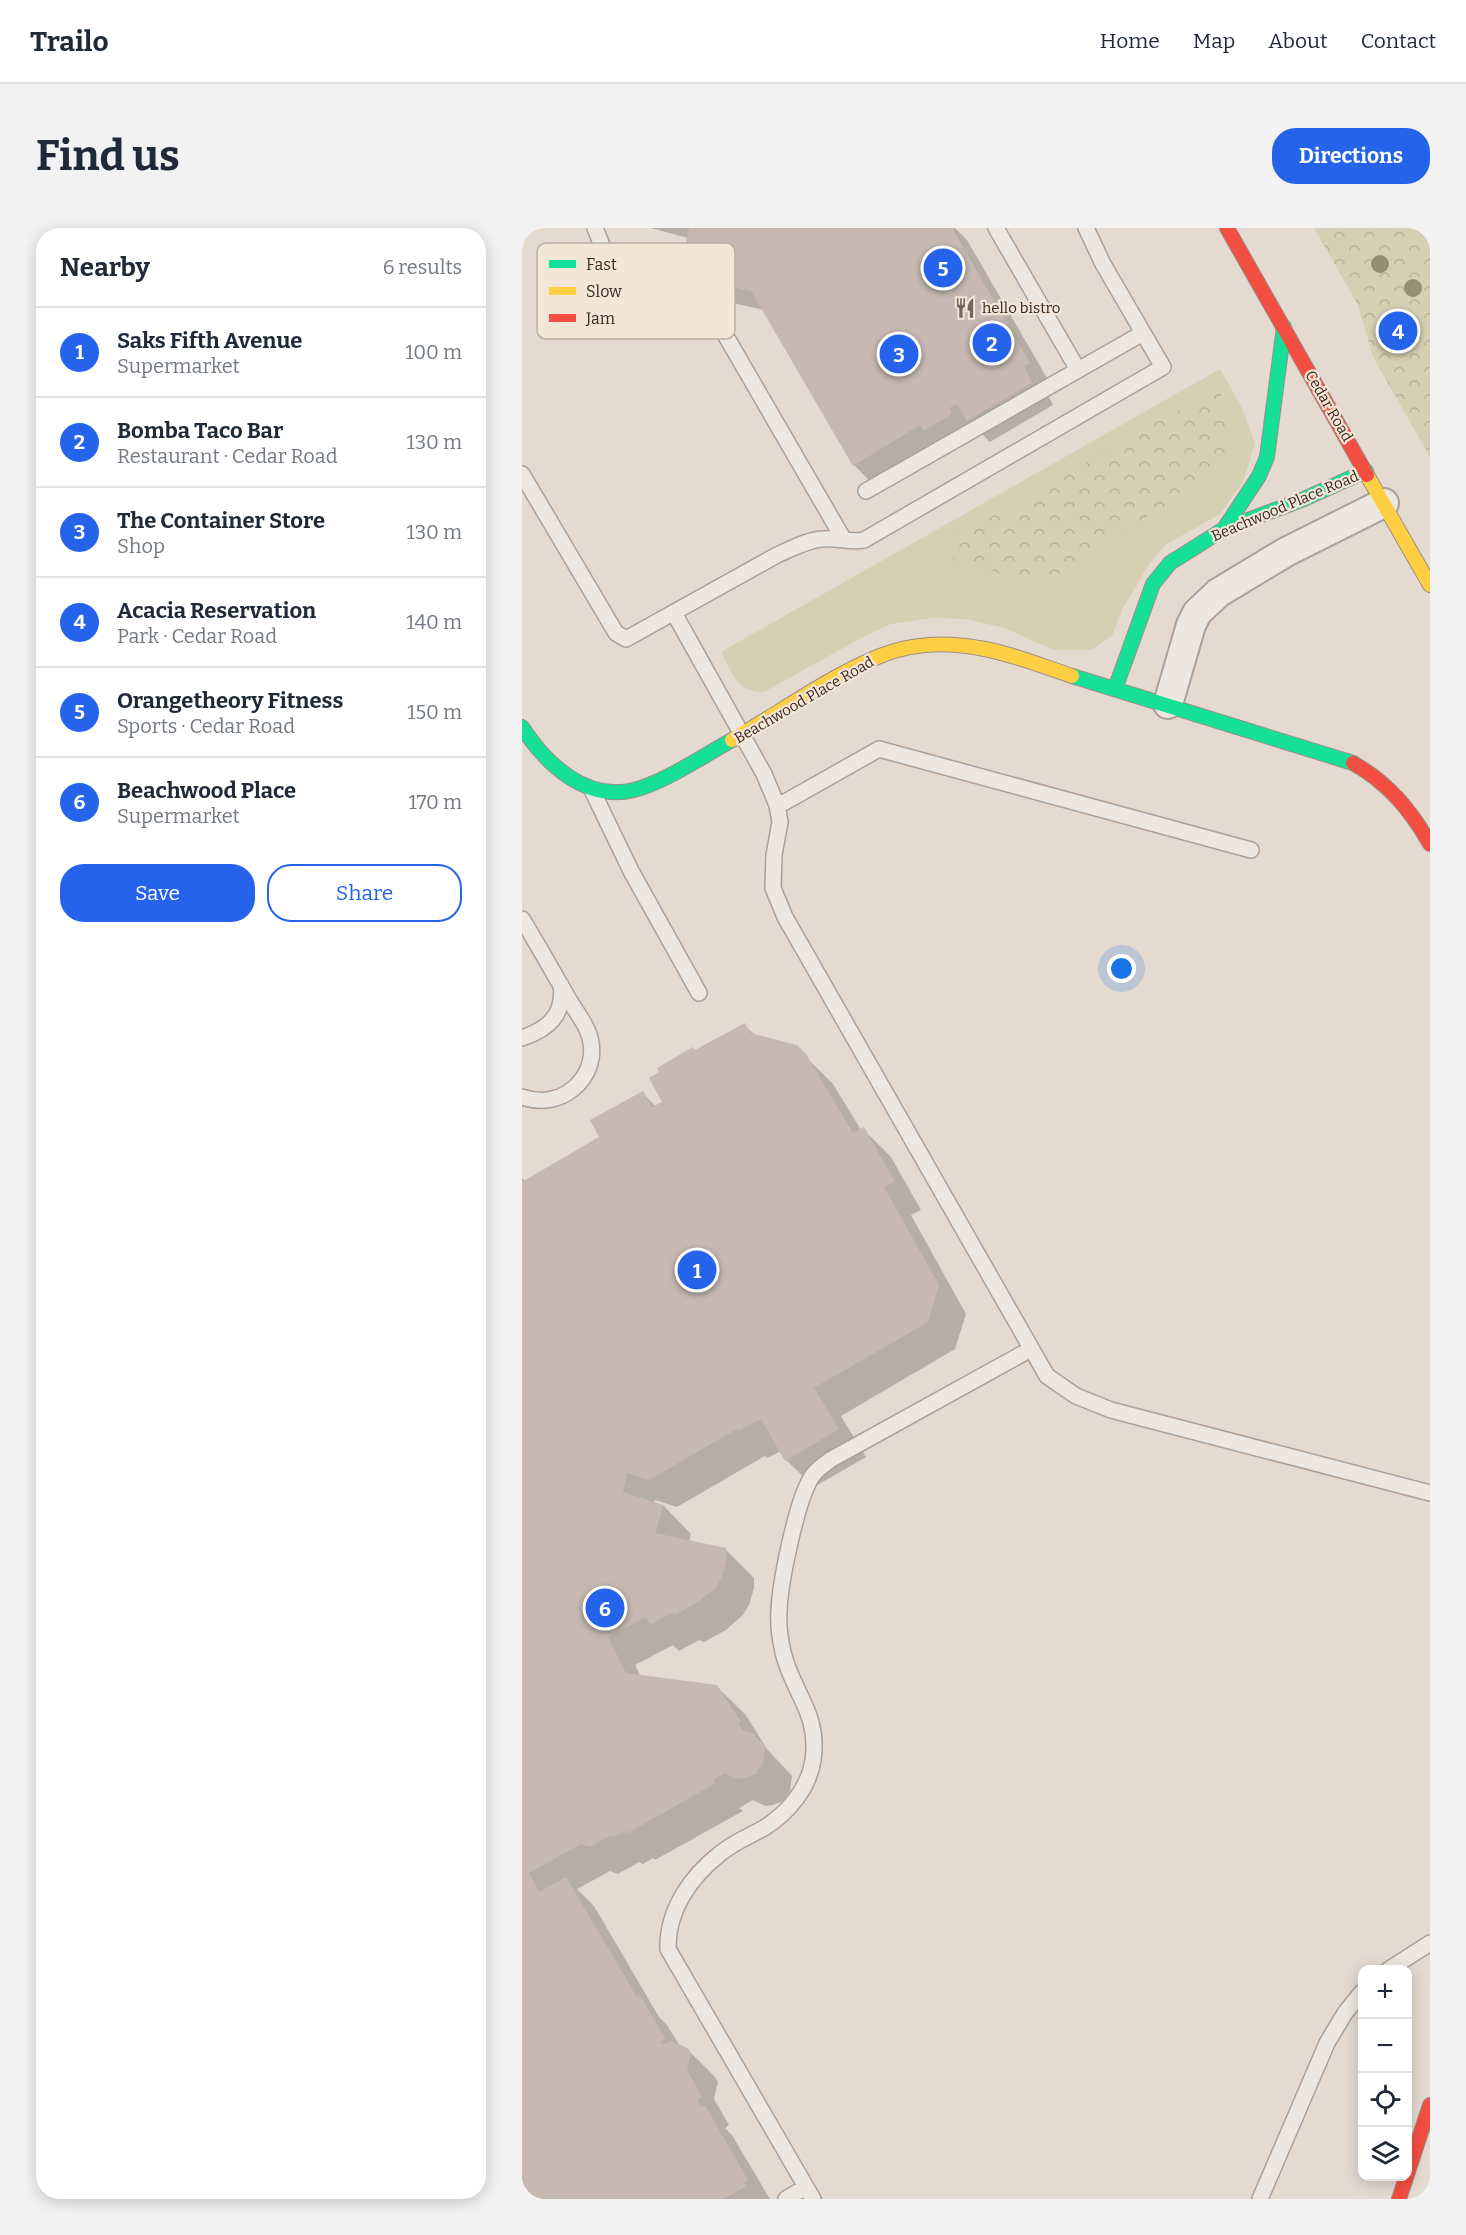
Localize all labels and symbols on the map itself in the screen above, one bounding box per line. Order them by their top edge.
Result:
legend [537,243,735,339]
pin: 5 [924,246,962,291]
text: Fast [586,255,617,274]
text: Slow [586,282,622,301]
restaurant icon: hello bistro [953,296,977,320]
place label: hello bistro [982,299,1060,317]
pin: 4 [1378,308,1418,354]
text: Jam [585,309,615,328]
pin: 2 [972,320,1012,366]
pin: 3 [880,332,919,376]
street label: Cedar Road [1301,367,1357,445]
street label: Beachwood Place Road [1209,467,1361,545]
street label: Beachwood Place Road [731,653,877,747]
your location [1107,954,1136,983]
pin: 1 [678,1248,717,1292]
pin: 6 [586,1586,625,1630]

